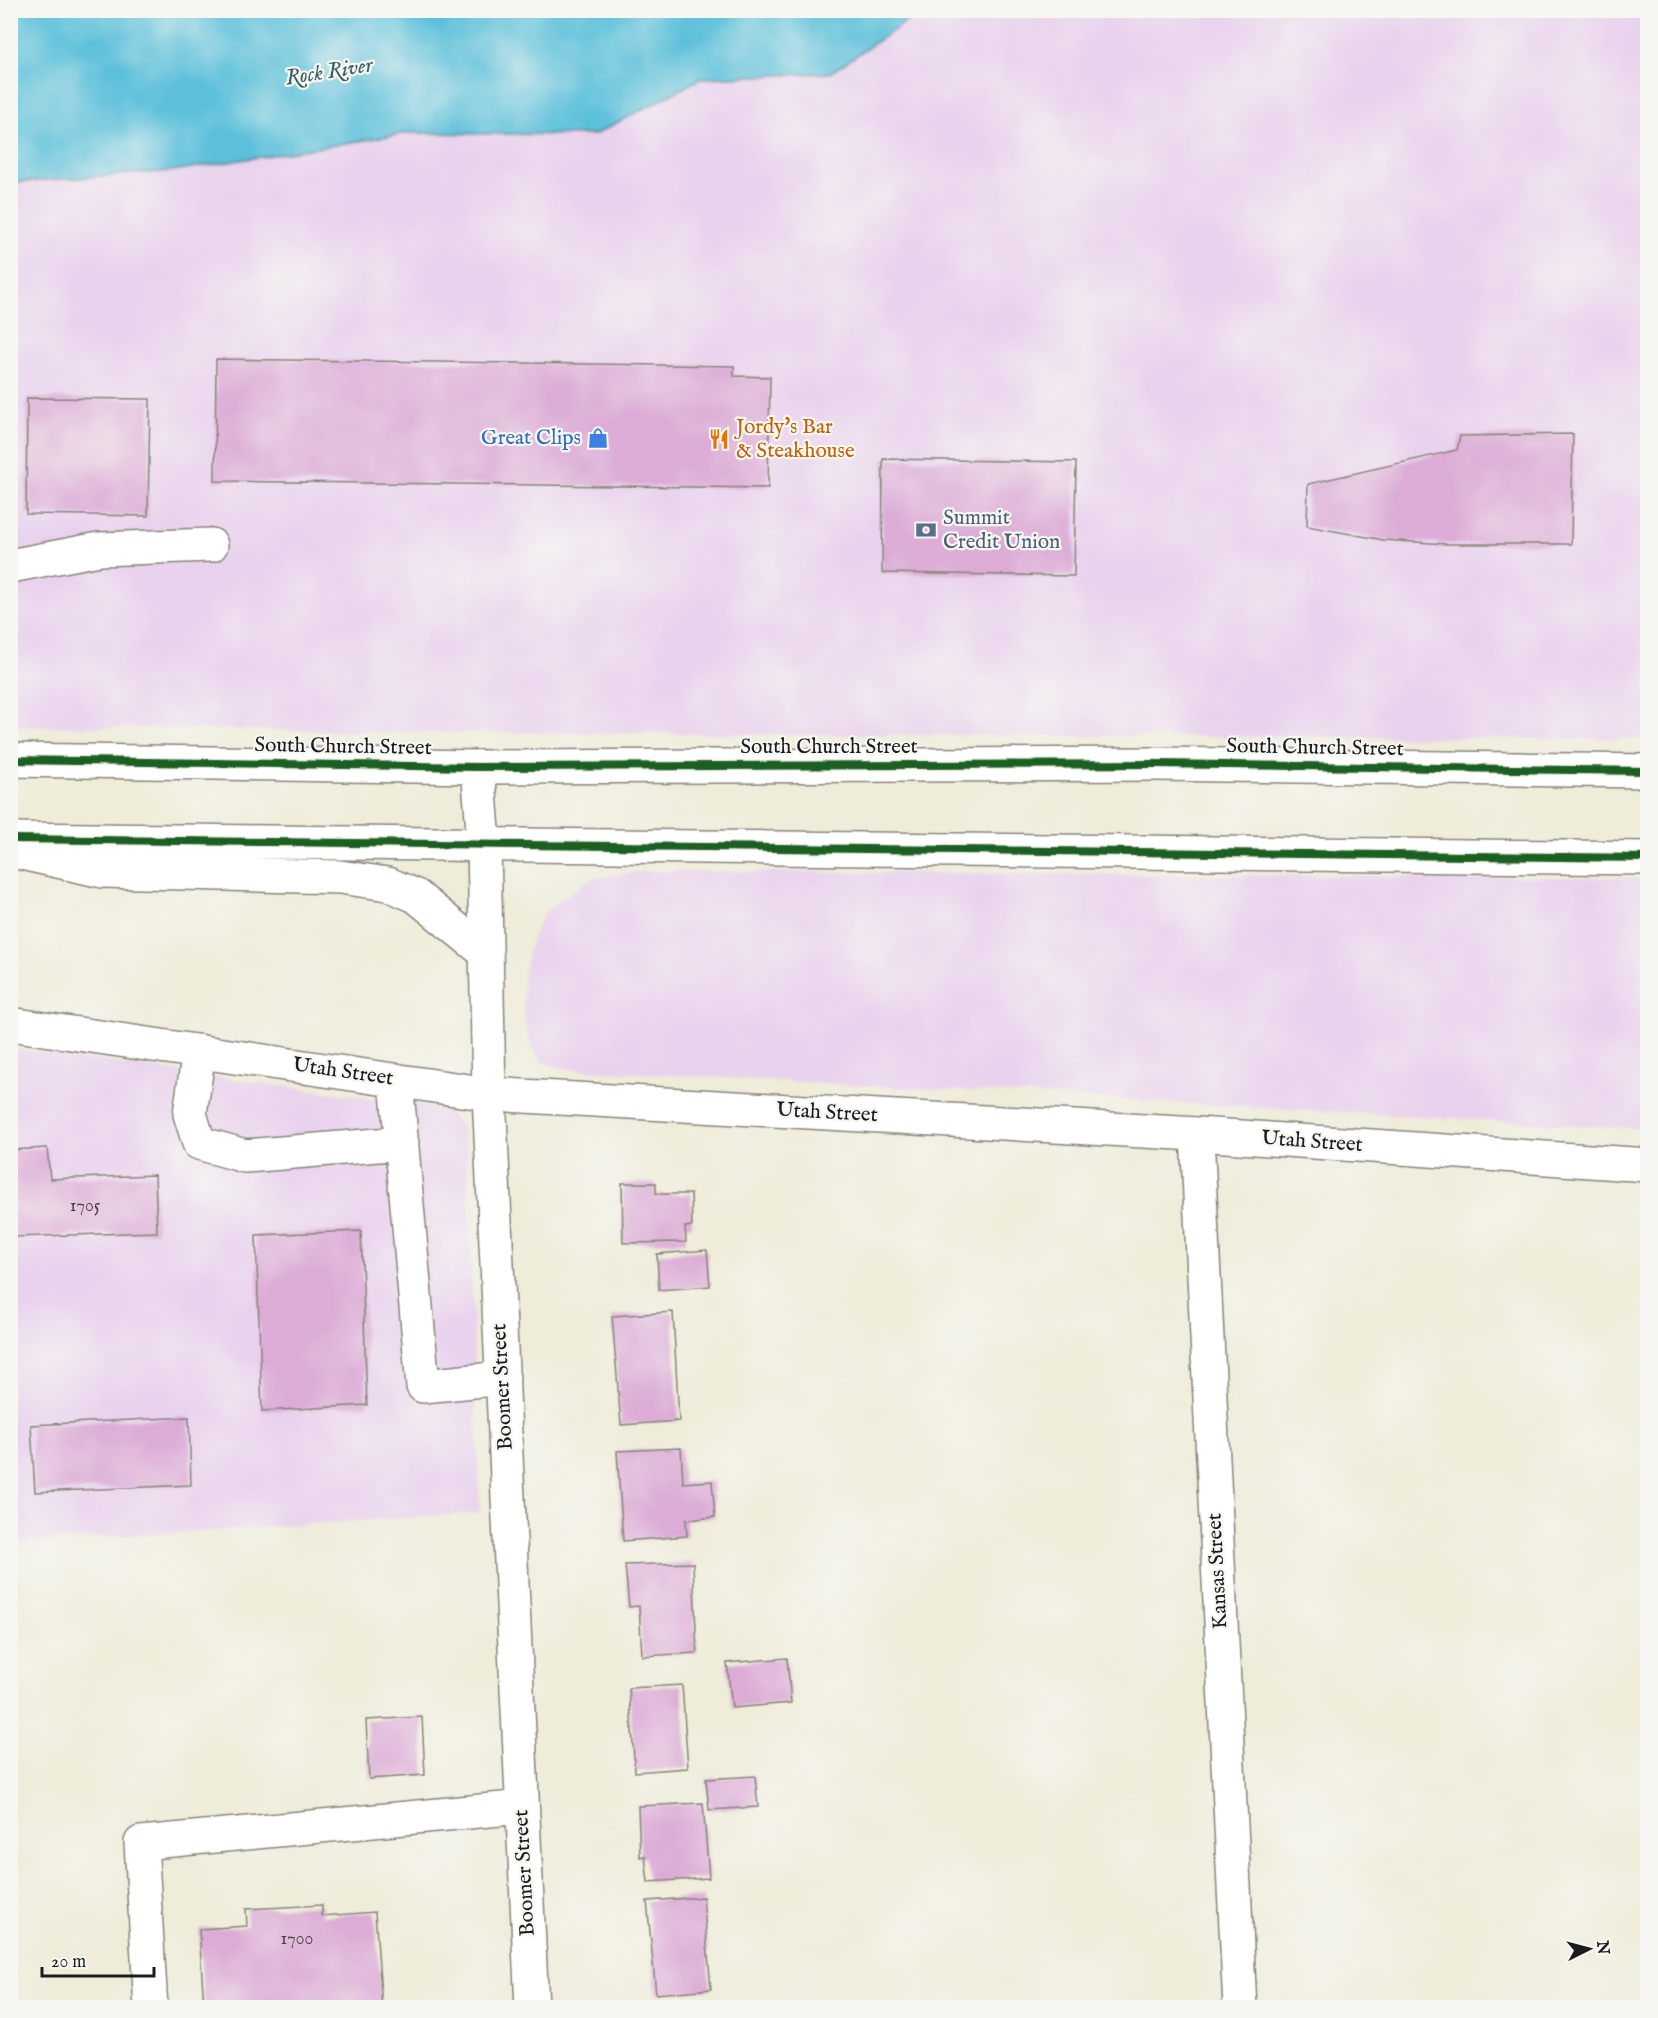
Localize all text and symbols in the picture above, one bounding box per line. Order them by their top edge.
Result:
water label: Rock River [283,51,376,93]
place label: Jordy's Bar & Steakhouse [734,414,855,465]
place label: Great Clips [481,425,581,452]
shop icon: Great Clips [586,426,610,450]
restaurant icon: Jordy's Bar & Steakhouse [707,427,731,451]
place label: Summit Credit Union [943,505,1060,556]
bank icon: Summit Credit Union [914,518,938,542]
street label: South Church Street [254,732,432,762]
street label: South Church Street [1226,733,1404,763]
street label: South Church Street [740,734,918,761]
street label: Utah Street [291,1052,395,1092]
street label: Utah Street [776,1097,878,1129]
street label: Utah Street [1260,1125,1364,1159]
house number: 1705 [70,1195,101,1218]
street label: Boomer Street [486,1323,520,1451]
street label: Kansas Street [1201,1512,1235,1630]
street label: Boomer Street [508,1809,542,1937]
north arrow [1559,1919,1619,1979]
house number: 1700 [281,1928,313,1951]
text: N [1591,1939,1613,1956]
scale bar [42,1940,154,1978]
text: 20 m [51,1951,86,1974]

